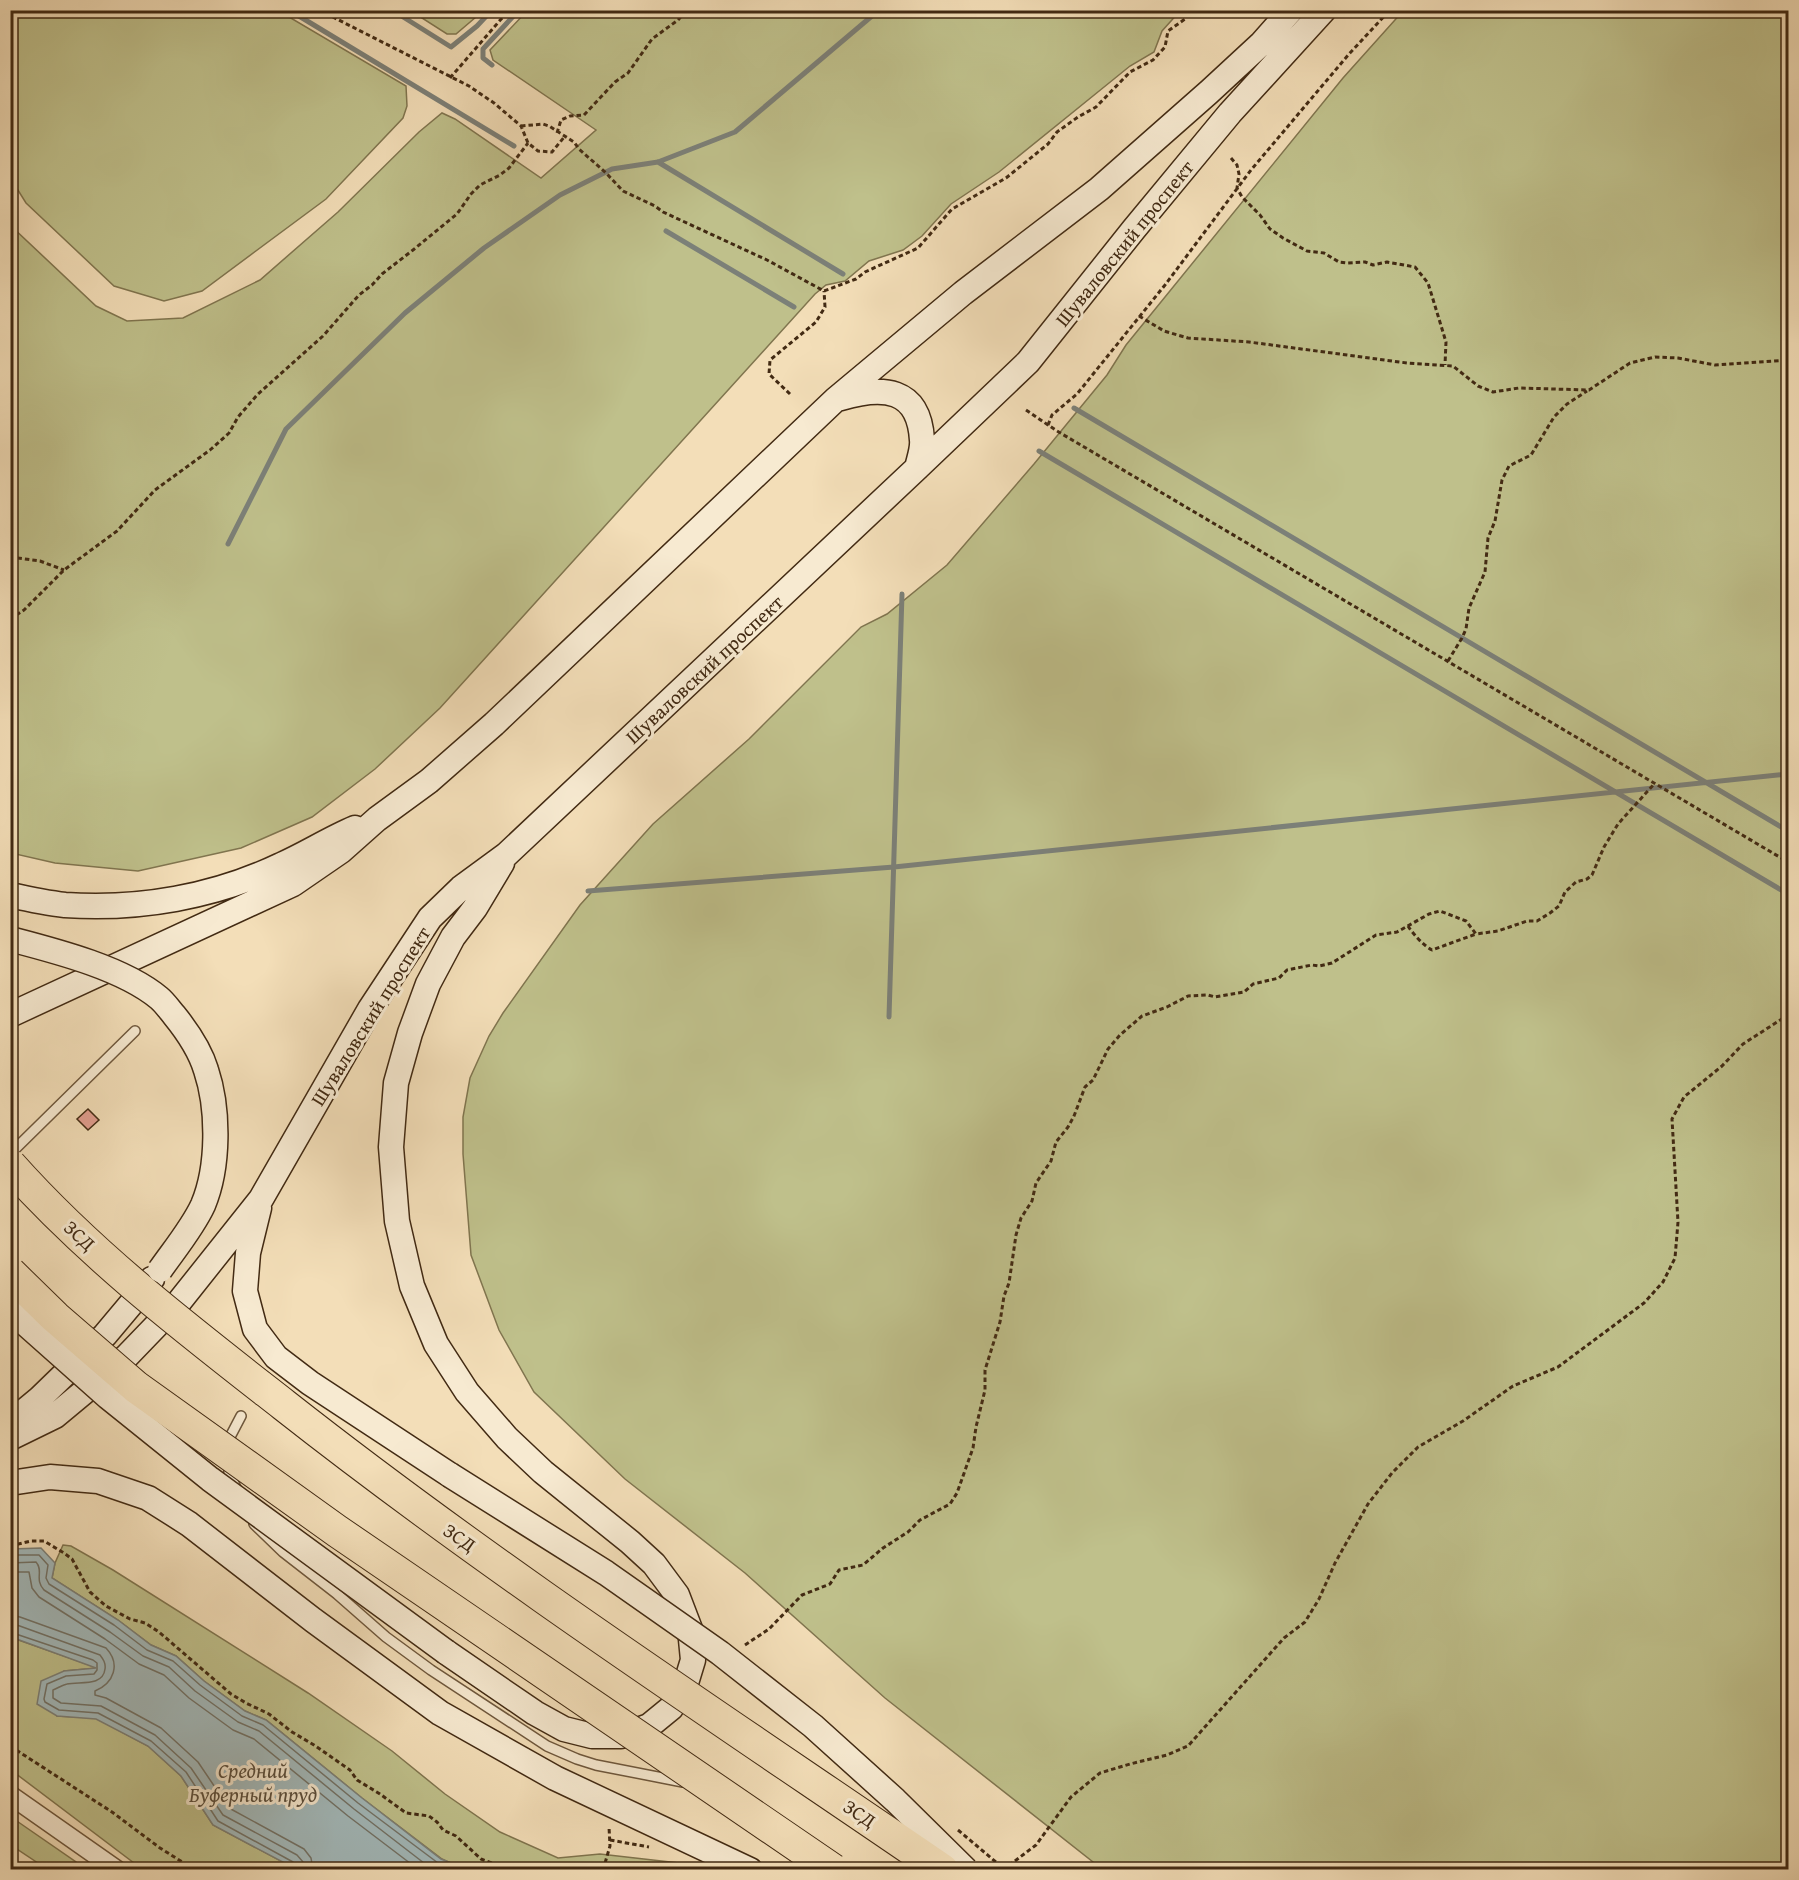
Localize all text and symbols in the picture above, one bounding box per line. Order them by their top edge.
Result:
street label: Шуваловский проспект [1048,153,1200,332]
street label: Шуваловский проспект [619,588,790,750]
street label: Шуваловский проспект [303,920,437,1111]
street label: ЗСД [58,1213,102,1257]
street label: ЗСД [438,1515,482,1559]
water label: Средний Буферный пруд [189,1755,317,1810]
street label: ЗСД [838,1791,882,1835]

